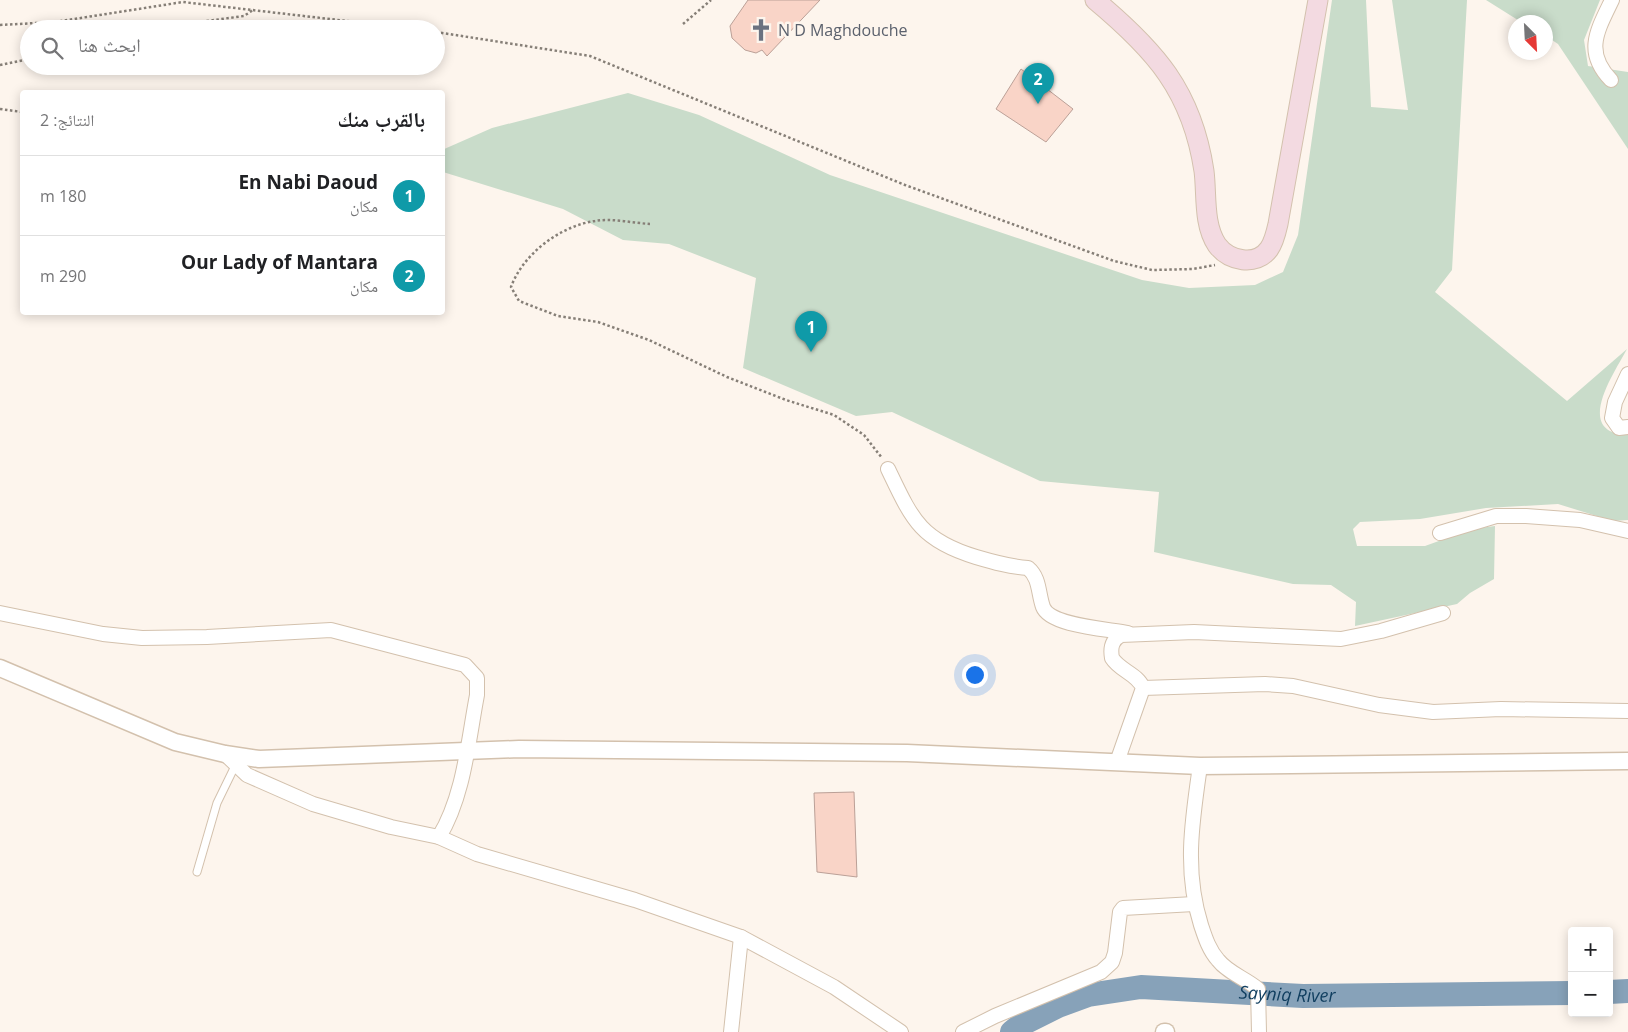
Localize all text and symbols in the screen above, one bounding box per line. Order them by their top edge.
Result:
north arrow [1508,15,1553,60]
church icon: N D Maghdouche [748,17,774,43]
place label: N D Maghdouche [778,19,907,41]
search box [20,20,445,75]
text: ابحث هنا [78,32,141,58]
icon: search [38,34,66,62]
pin: 2 [1022,63,1054,104]
text: بالقرب منك [338,105,425,133]
text: النتائج: 2 [40,109,94,131]
text: En Nabi Daoud [238,169,378,195]
text: 180 m [40,185,86,207]
text: 1 [404,185,414,207]
text: مكان [350,195,378,217]
text: Our Lady of Mantara [181,249,378,275]
text: 290 m [40,265,86,287]
text: 2 [404,265,414,287]
text: مكان [350,275,378,297]
pin: 1 [795,311,827,352]
your location [962,662,988,688]
map controls [1568,927,1613,1017]
button: + [1568,927,1613,972]
button: − [1568,972,1613,1017]
water label: Sayniq River [1238,979,1337,1007]

